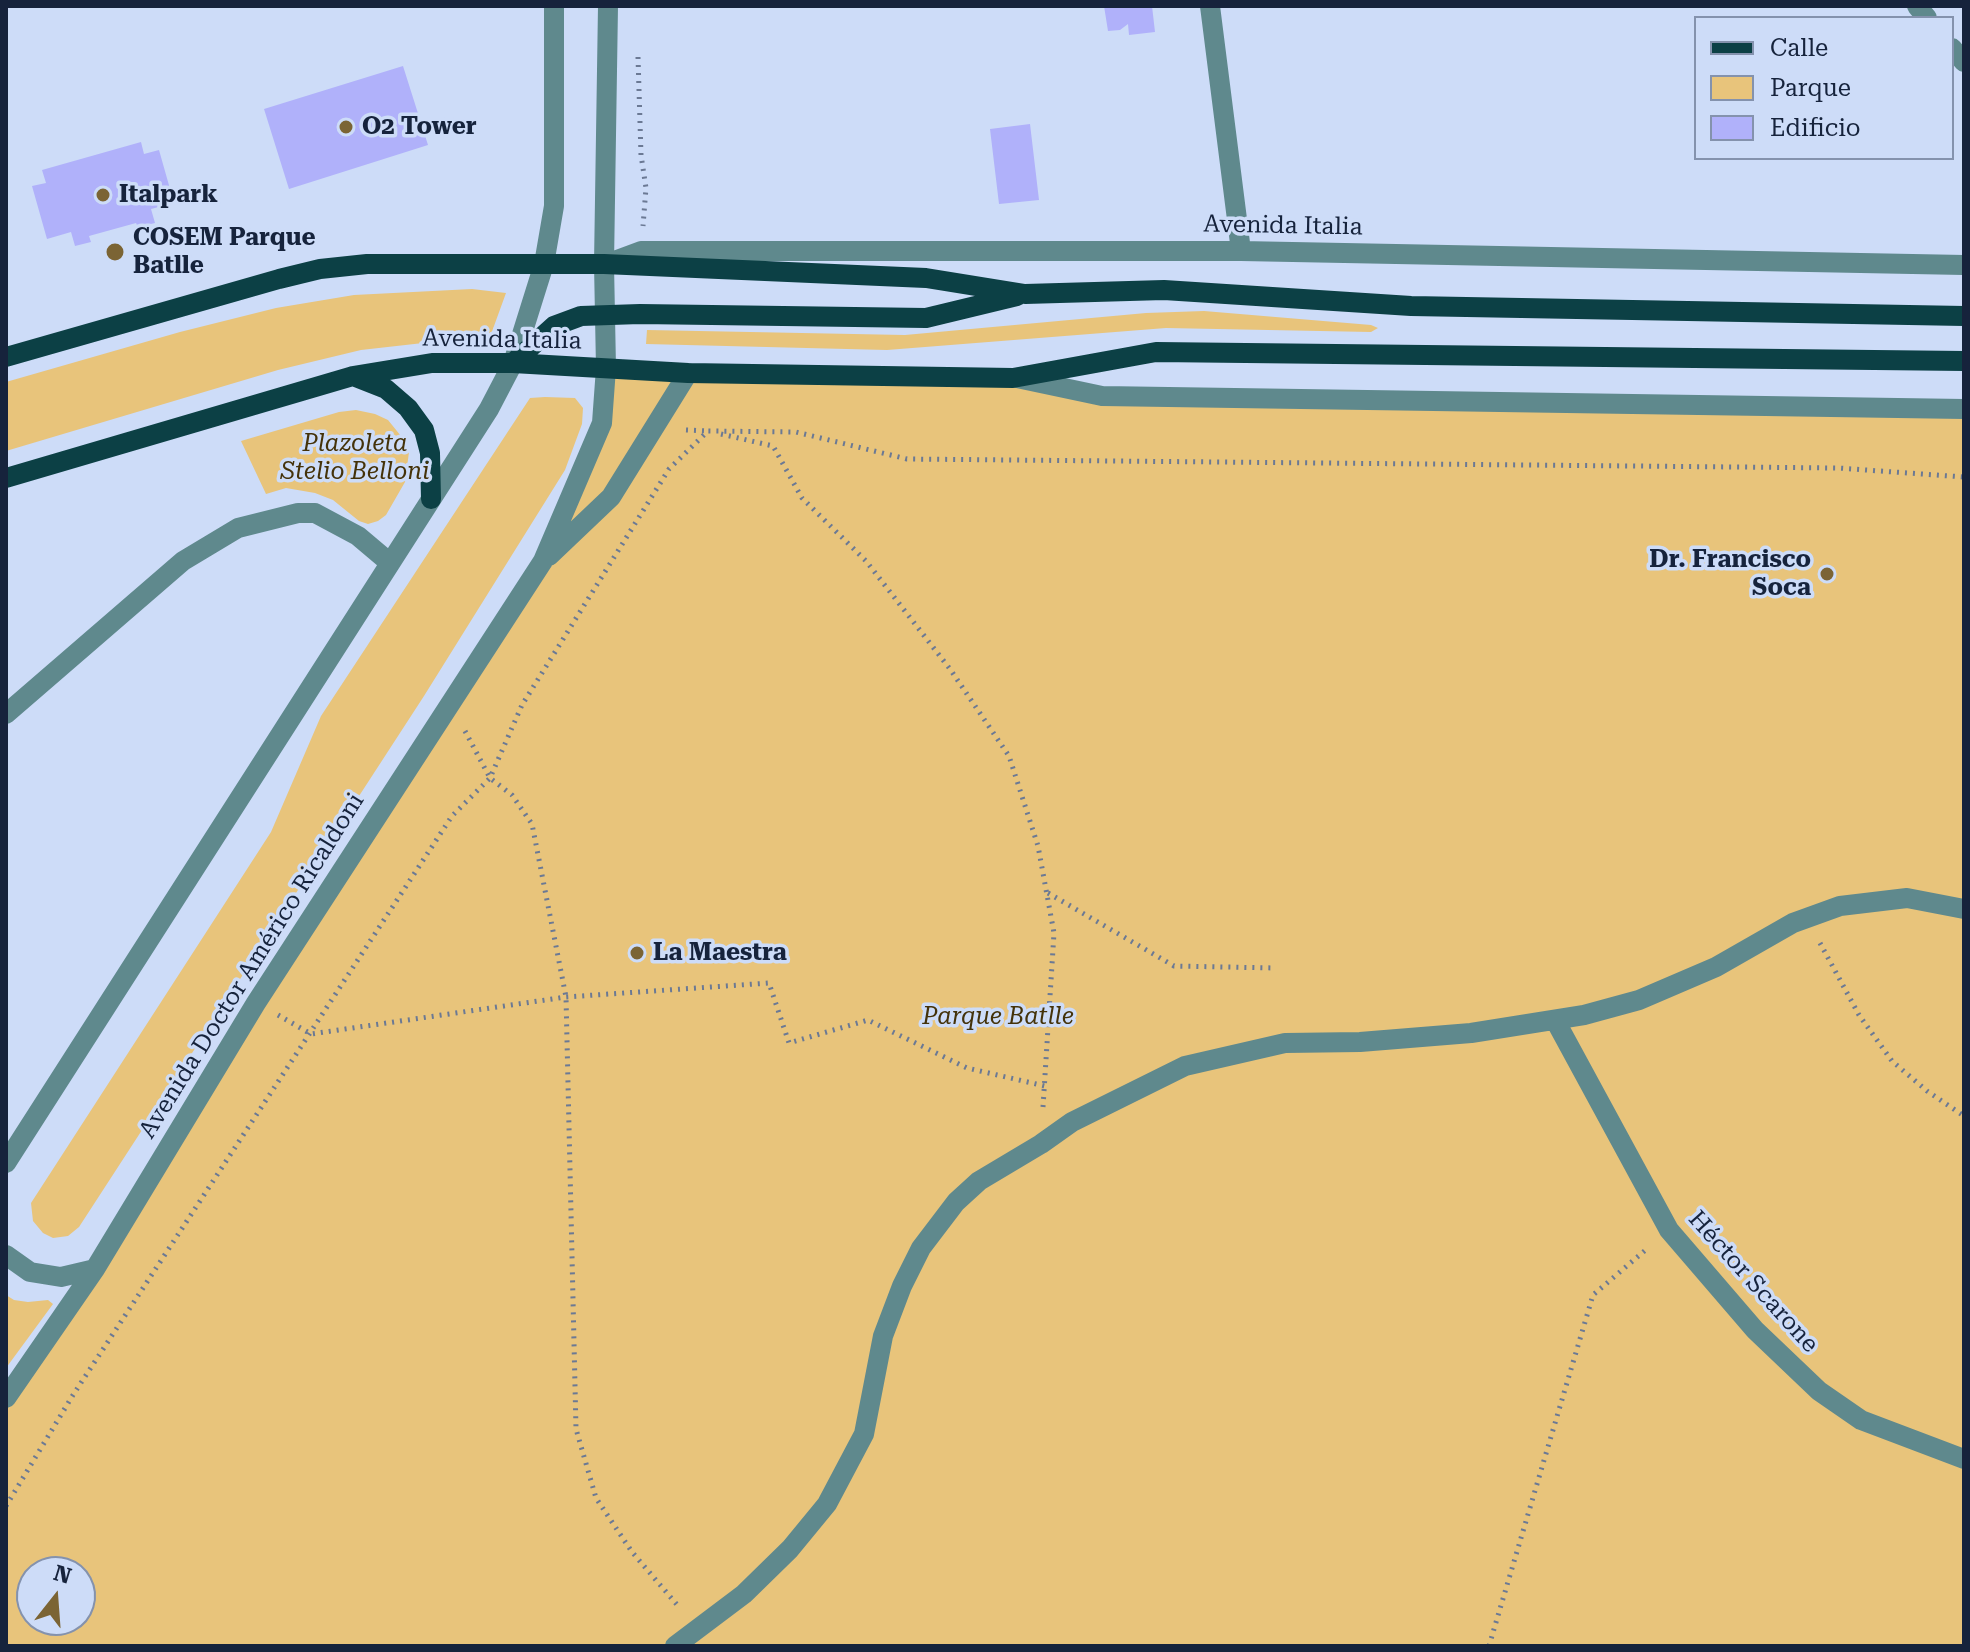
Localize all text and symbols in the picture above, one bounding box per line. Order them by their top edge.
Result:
legend [1694,16,1954,160]
text: Calle [1770,34,1828,62]
text: Parque [1770,74,1851,102]
place label: O2 Tower [362,113,477,141]
text: Edificio [1770,114,1861,142]
marker: O2 Tower [337,118,355,136]
place label: Italpark [119,181,218,209]
marker: Italpark [94,186,112,204]
street label: Avenida Italia [1203,210,1363,242]
place label: COSEM Parque Batlle [133,224,316,280]
marker: COSEM Parque Batlle [104,241,126,263]
street label: Avenida Italia [422,324,582,356]
park label: Plazoleta Stelio Belloni [280,430,430,486]
place label: Dr. Francisco Soca [1649,546,1811,602]
marker: Dr. Francisco Soca [1818,565,1836,583]
street label: Avenida Doctor Américo Ricaldoni [133,788,371,1144]
place label: La Maestra [653,939,787,967]
marker: La Maestra [628,944,646,962]
park label: Parque Batlle [922,1003,1074,1031]
street label: Héctor Scarone [1682,1205,1824,1359]
north arrow [16,1556,96,1636]
text: N [51,1560,74,1589]

